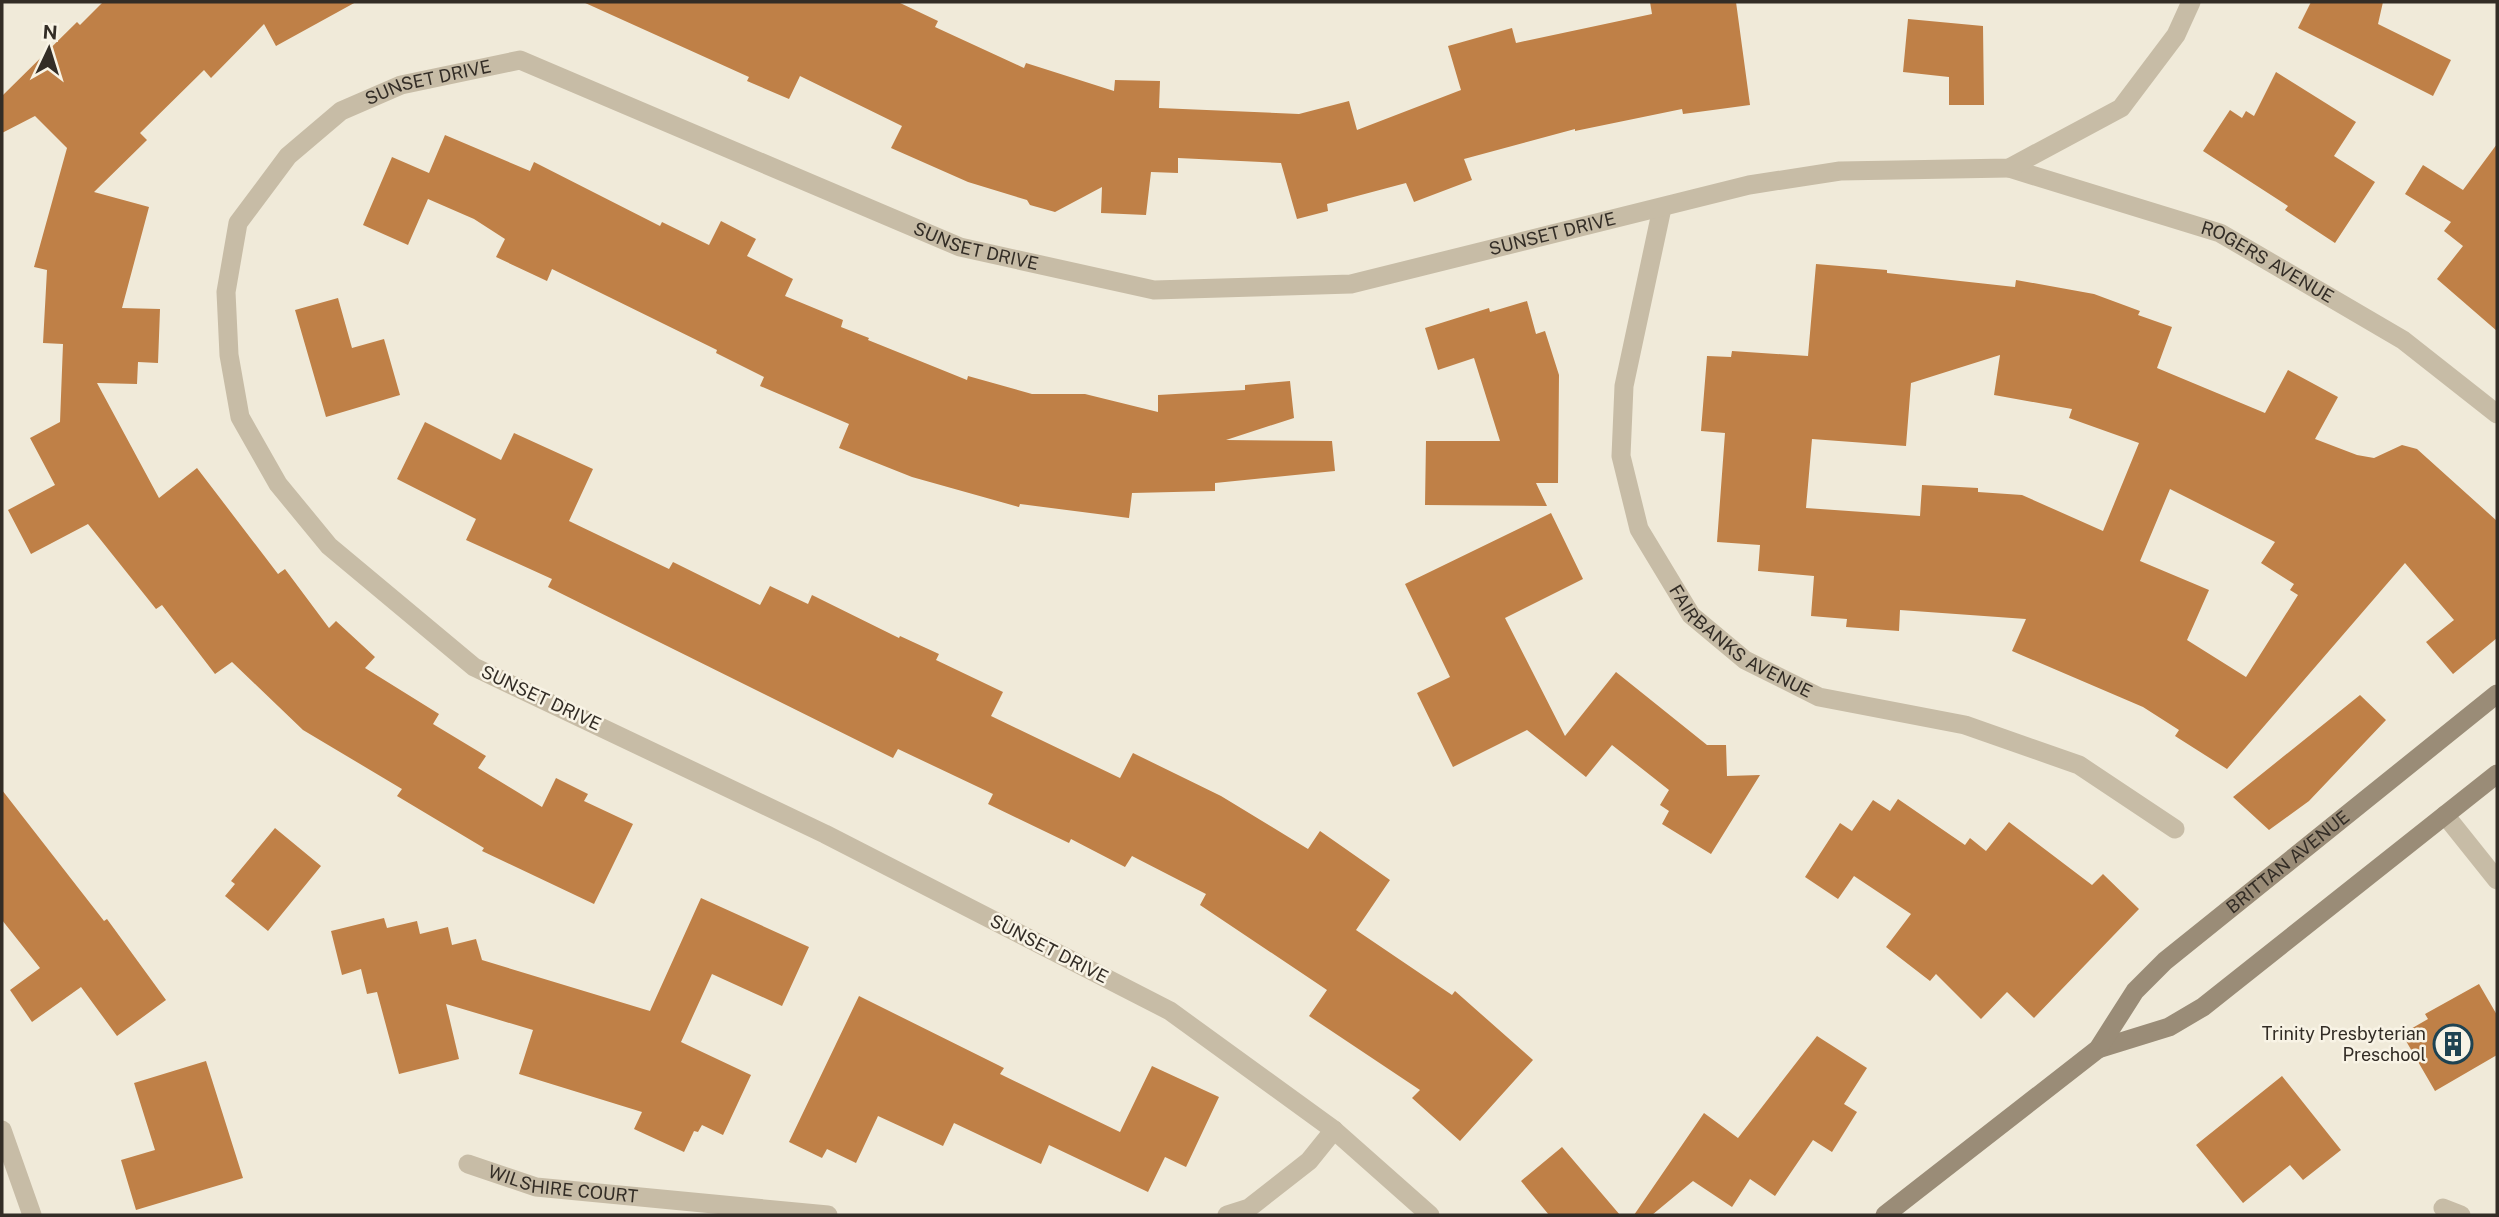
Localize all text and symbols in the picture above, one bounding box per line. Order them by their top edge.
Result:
north arrow [14,14,84,84]
text: N [42,21,58,44]
street label: SUNSET DRIVE [362,55,493,109]
street label: SUNSET DRIVE [1487,208,1618,259]
street label: SUNSET DRIVE [910,217,1041,274]
street label: ROGERS AVENUE [2198,217,2338,307]
street label: FAIRBANKS AVENUE [1665,581,1816,702]
street label: SUNSET DRIVE [478,661,604,734]
street label: BRITTAN AVENUE [2222,806,2353,918]
street label: SUNSET DRIVE [987,910,1112,987]
place label: Trinity Presbyterian Preschool [2262,1023,2426,1065]
building icon: Trinity Presbyterian Preschool [2432,1023,2474,1065]
street label: WILSHIRE COURT [486,1161,639,1207]

